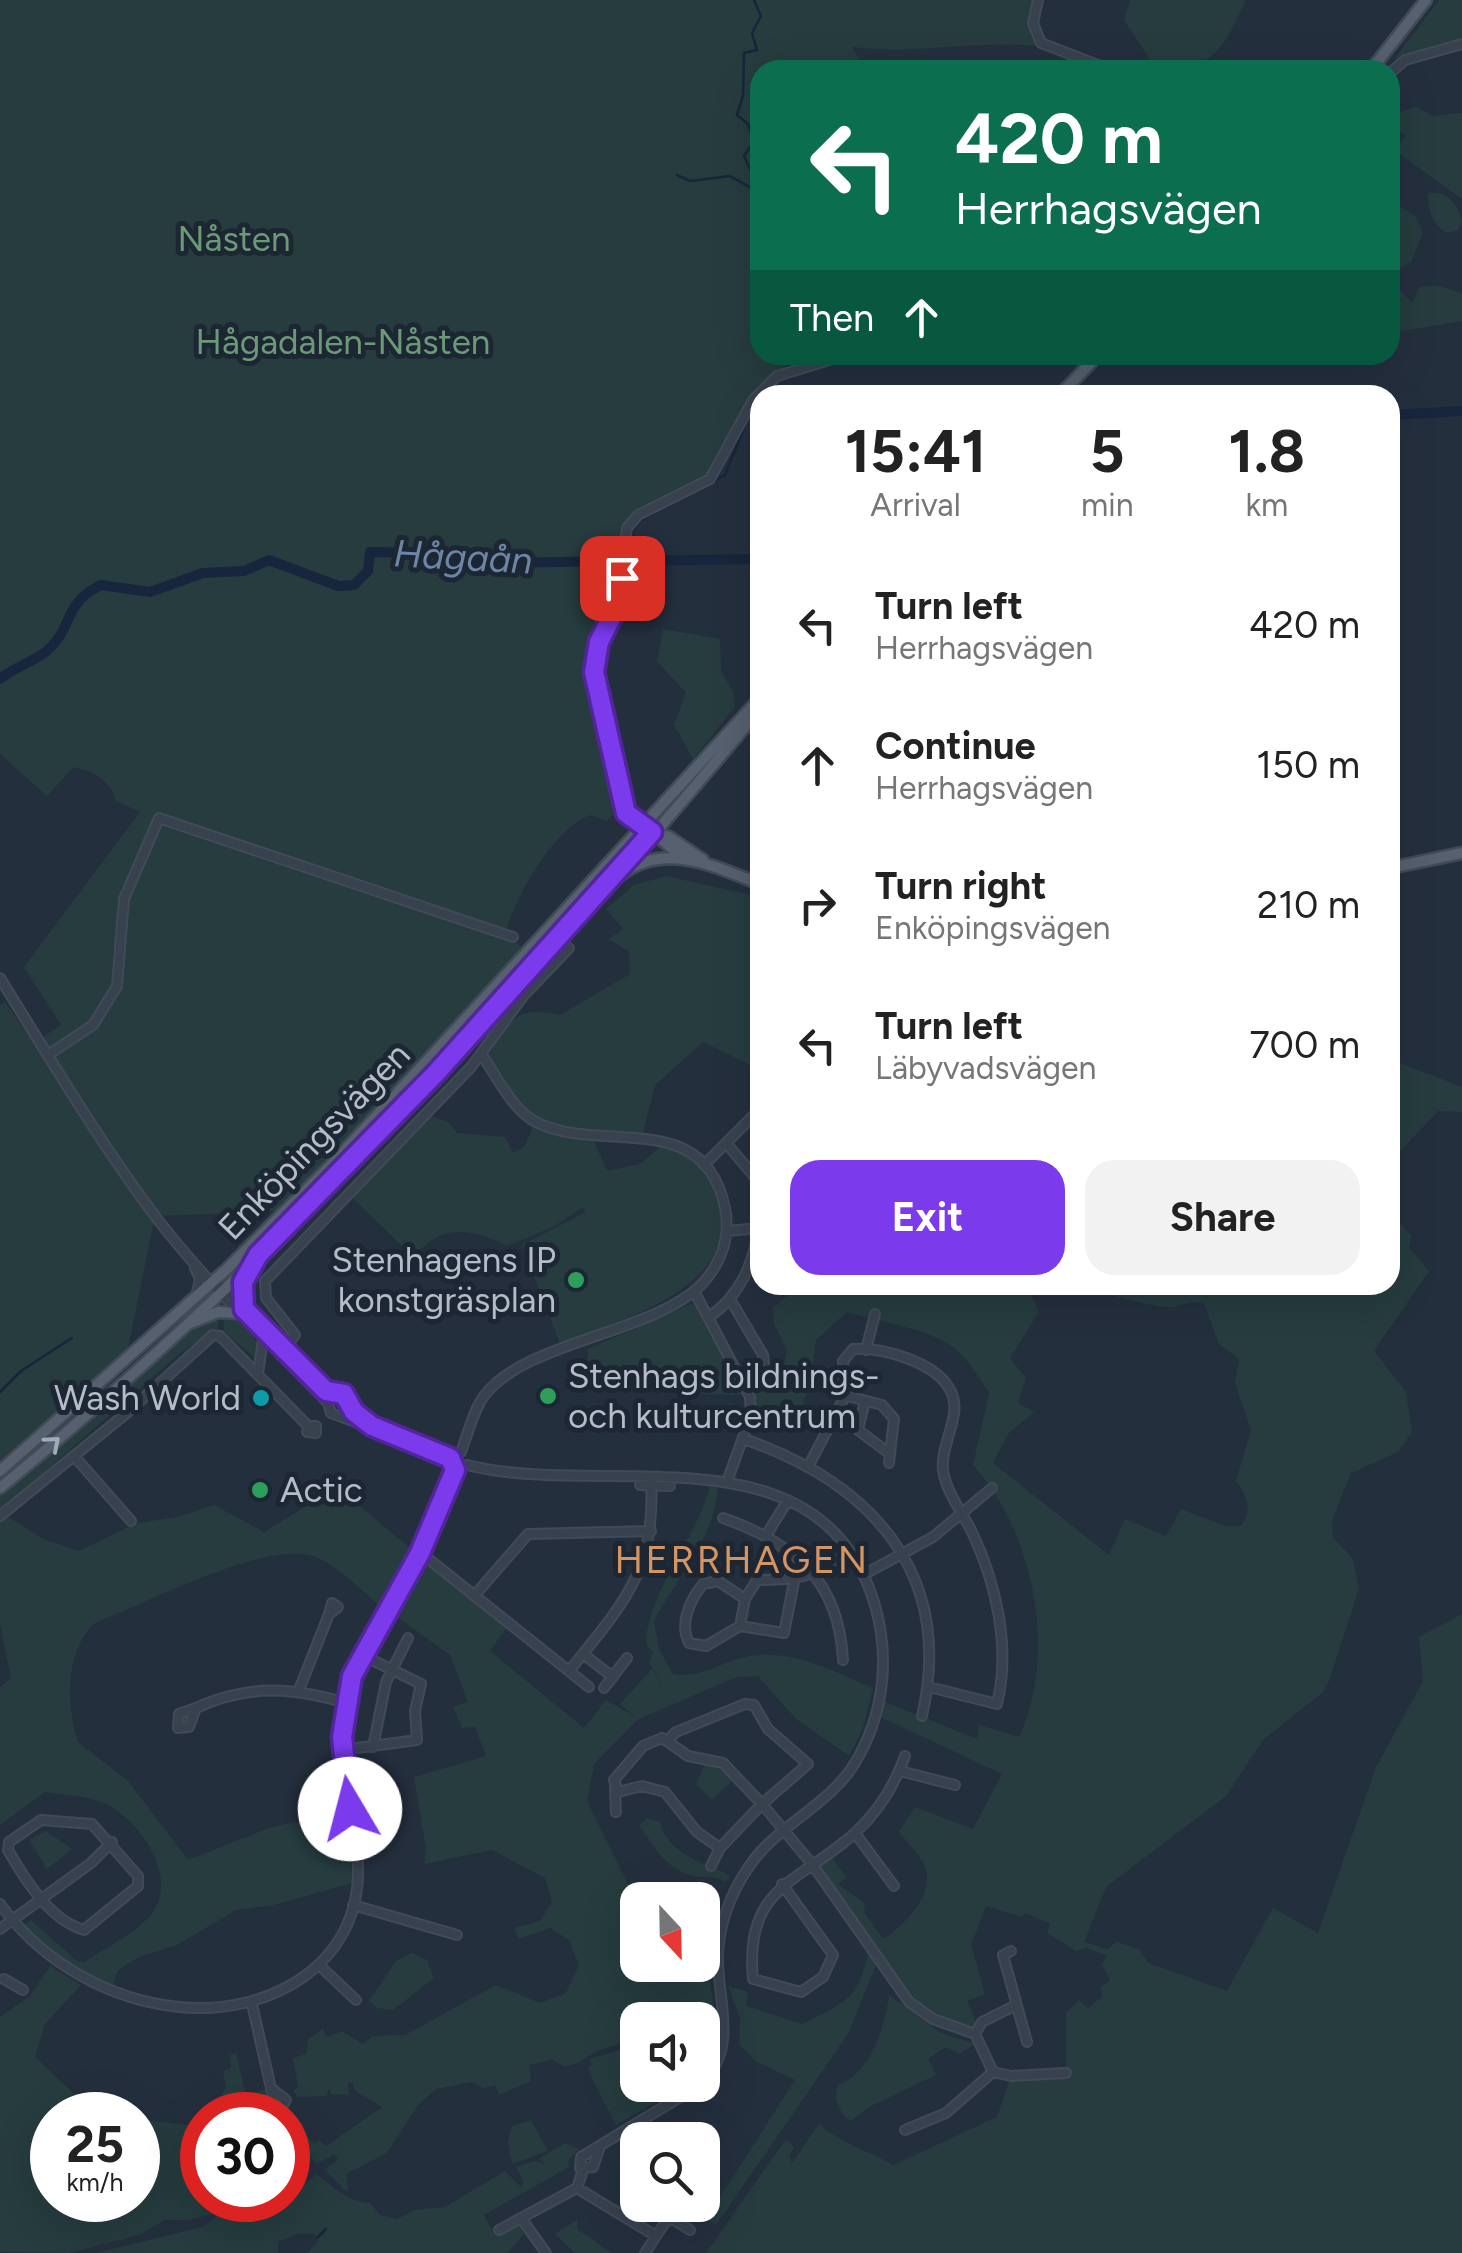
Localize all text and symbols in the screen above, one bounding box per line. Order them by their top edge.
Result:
text: 420 m [955,96,1163,181]
icon: left [790,100,920,230]
text: Herrhagsvägen [955,181,1262,235]
park label: Nåsten [178,218,291,260]
icon: ahead [894,290,949,345]
text: Then [790,295,874,341]
park label: Hågadalen-Nåsten [196,321,490,363]
text: 15:41 [845,415,986,487]
text: 5 [1090,415,1125,487]
text: 1.8 [1228,415,1305,487]
text: Arrival [870,486,961,524]
text: min [1081,486,1134,524]
text: km [1245,486,1288,524]
water label: Hågaån [392,530,534,584]
pin [580,536,665,621]
icon: arrive [595,551,650,606]
text: Turn left [875,583,1023,629]
icon: left [790,598,845,653]
text: 420 m [1249,602,1360,648]
text: Herrhagsvägen [875,629,1093,667]
text: Continue [875,723,1036,769]
icon: ahead [790,738,845,793]
text: 150 m [1256,742,1360,788]
text: Herrhagsvägen [875,769,1093,807]
text: Turn right [875,863,1047,909]
icon: right [790,878,845,933]
text: 210 m [1257,882,1360,928]
text: Enköpingsvägen [875,909,1110,947]
text: Turn left [875,1003,1023,1049]
icon: left [790,1018,845,1073]
text: 700 m [1249,1022,1360,1068]
street label: Enköpingsvägen [209,1034,419,1248]
text: Läbyvadsvägen [875,1049,1096,1087]
button: Exit [790,1160,1065,1275]
button: Share [1085,1160,1360,1275]
place label: Stenhagens IP konstgräsplan [331,1239,556,1321]
marker: Stenhagens IP konstgräsplan [565,1269,587,1291]
place label: Stenhags bildnings- och kulturcentrum [568,1355,880,1437]
place label: Wash World [54,1377,241,1419]
marker: Stenhags bildnings- och kulturcentrum [537,1385,559,1407]
marker: Wash World [250,1387,272,1409]
one-way arrow [41,1436,60,1454]
place label: Actic [280,1469,363,1511]
marker: Actic [249,1479,271,1501]
district label: HERRHAGEN [614,1537,870,1583]
position arrow [298,1757,402,1861]
north arrow [620,1882,720,1982]
map controls [620,1882,720,2222]
button: sound [620,2002,720,2102]
speed limit sign: 30 [180,2092,310,2222]
text: 25 [66,2114,124,2175]
button: search [620,2122,720,2222]
text: km/h [66,2167,124,2197]

